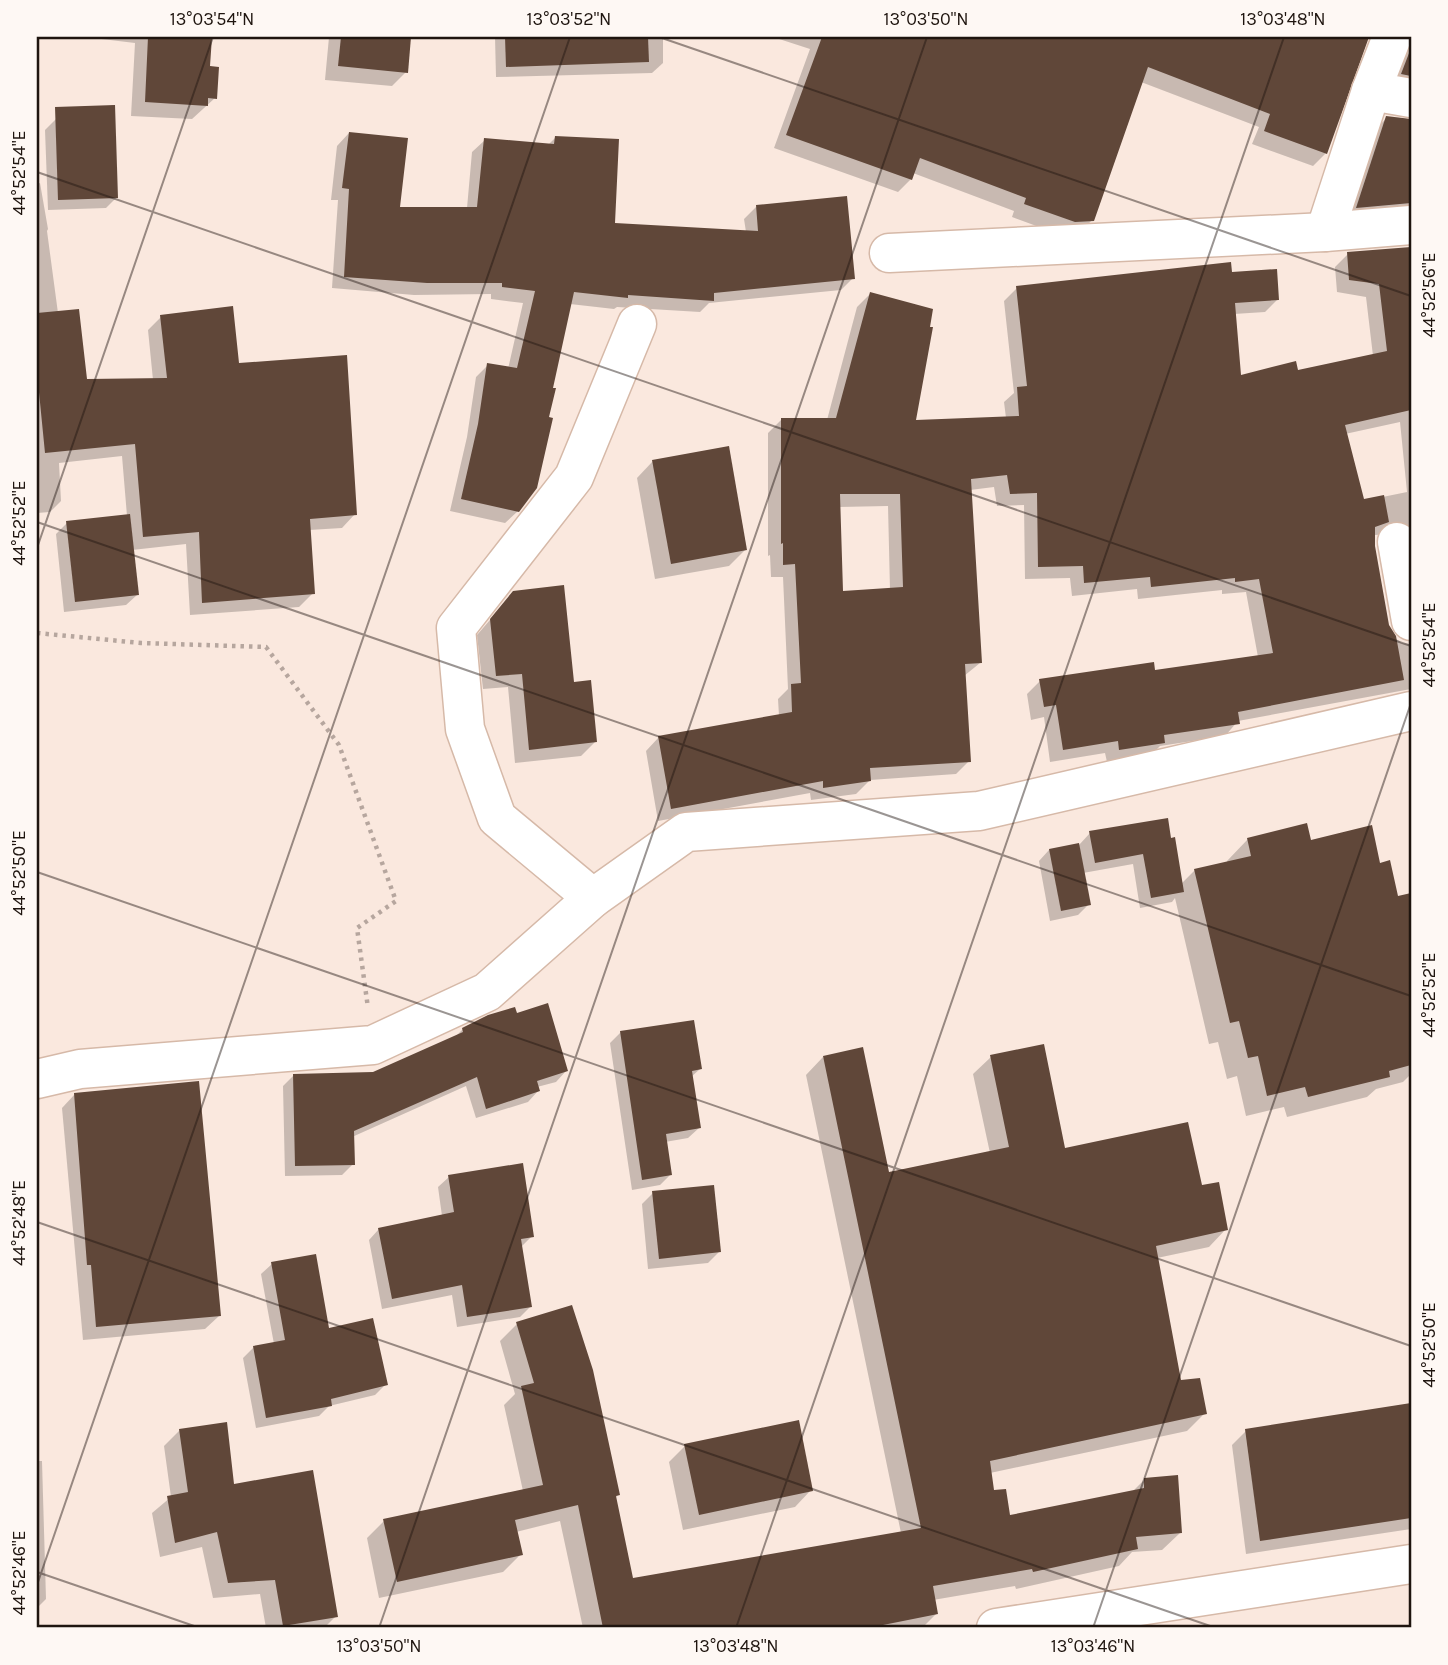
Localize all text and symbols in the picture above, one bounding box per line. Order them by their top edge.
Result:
text: 13°03'54"N [170,8,254,30]
text: 13°03'52"N [527,8,611,30]
text: 13°03'50"N [883,8,969,30]
text: 13°03'48"N [1240,8,1326,30]
text: 44°52'54"E [8,130,30,216]
text: 44°52'56"E [1418,252,1440,338]
text: 44°52'52"E [8,480,30,566]
text: 44°52'54"E [1418,602,1440,688]
text: 44°52'50"E [8,830,30,916]
text: 44°52'52"E [1418,952,1440,1038]
text: 44°52'48"E [8,1180,30,1266]
text: 44°52'50"E [1418,1302,1440,1388]
text: 44°52'46"E [8,1530,30,1616]
text: 13°03'50"N [336,1635,422,1657]
text: 13°03'48"N [693,1635,779,1657]
text: 13°03'46"N [1051,1635,1135,1657]

